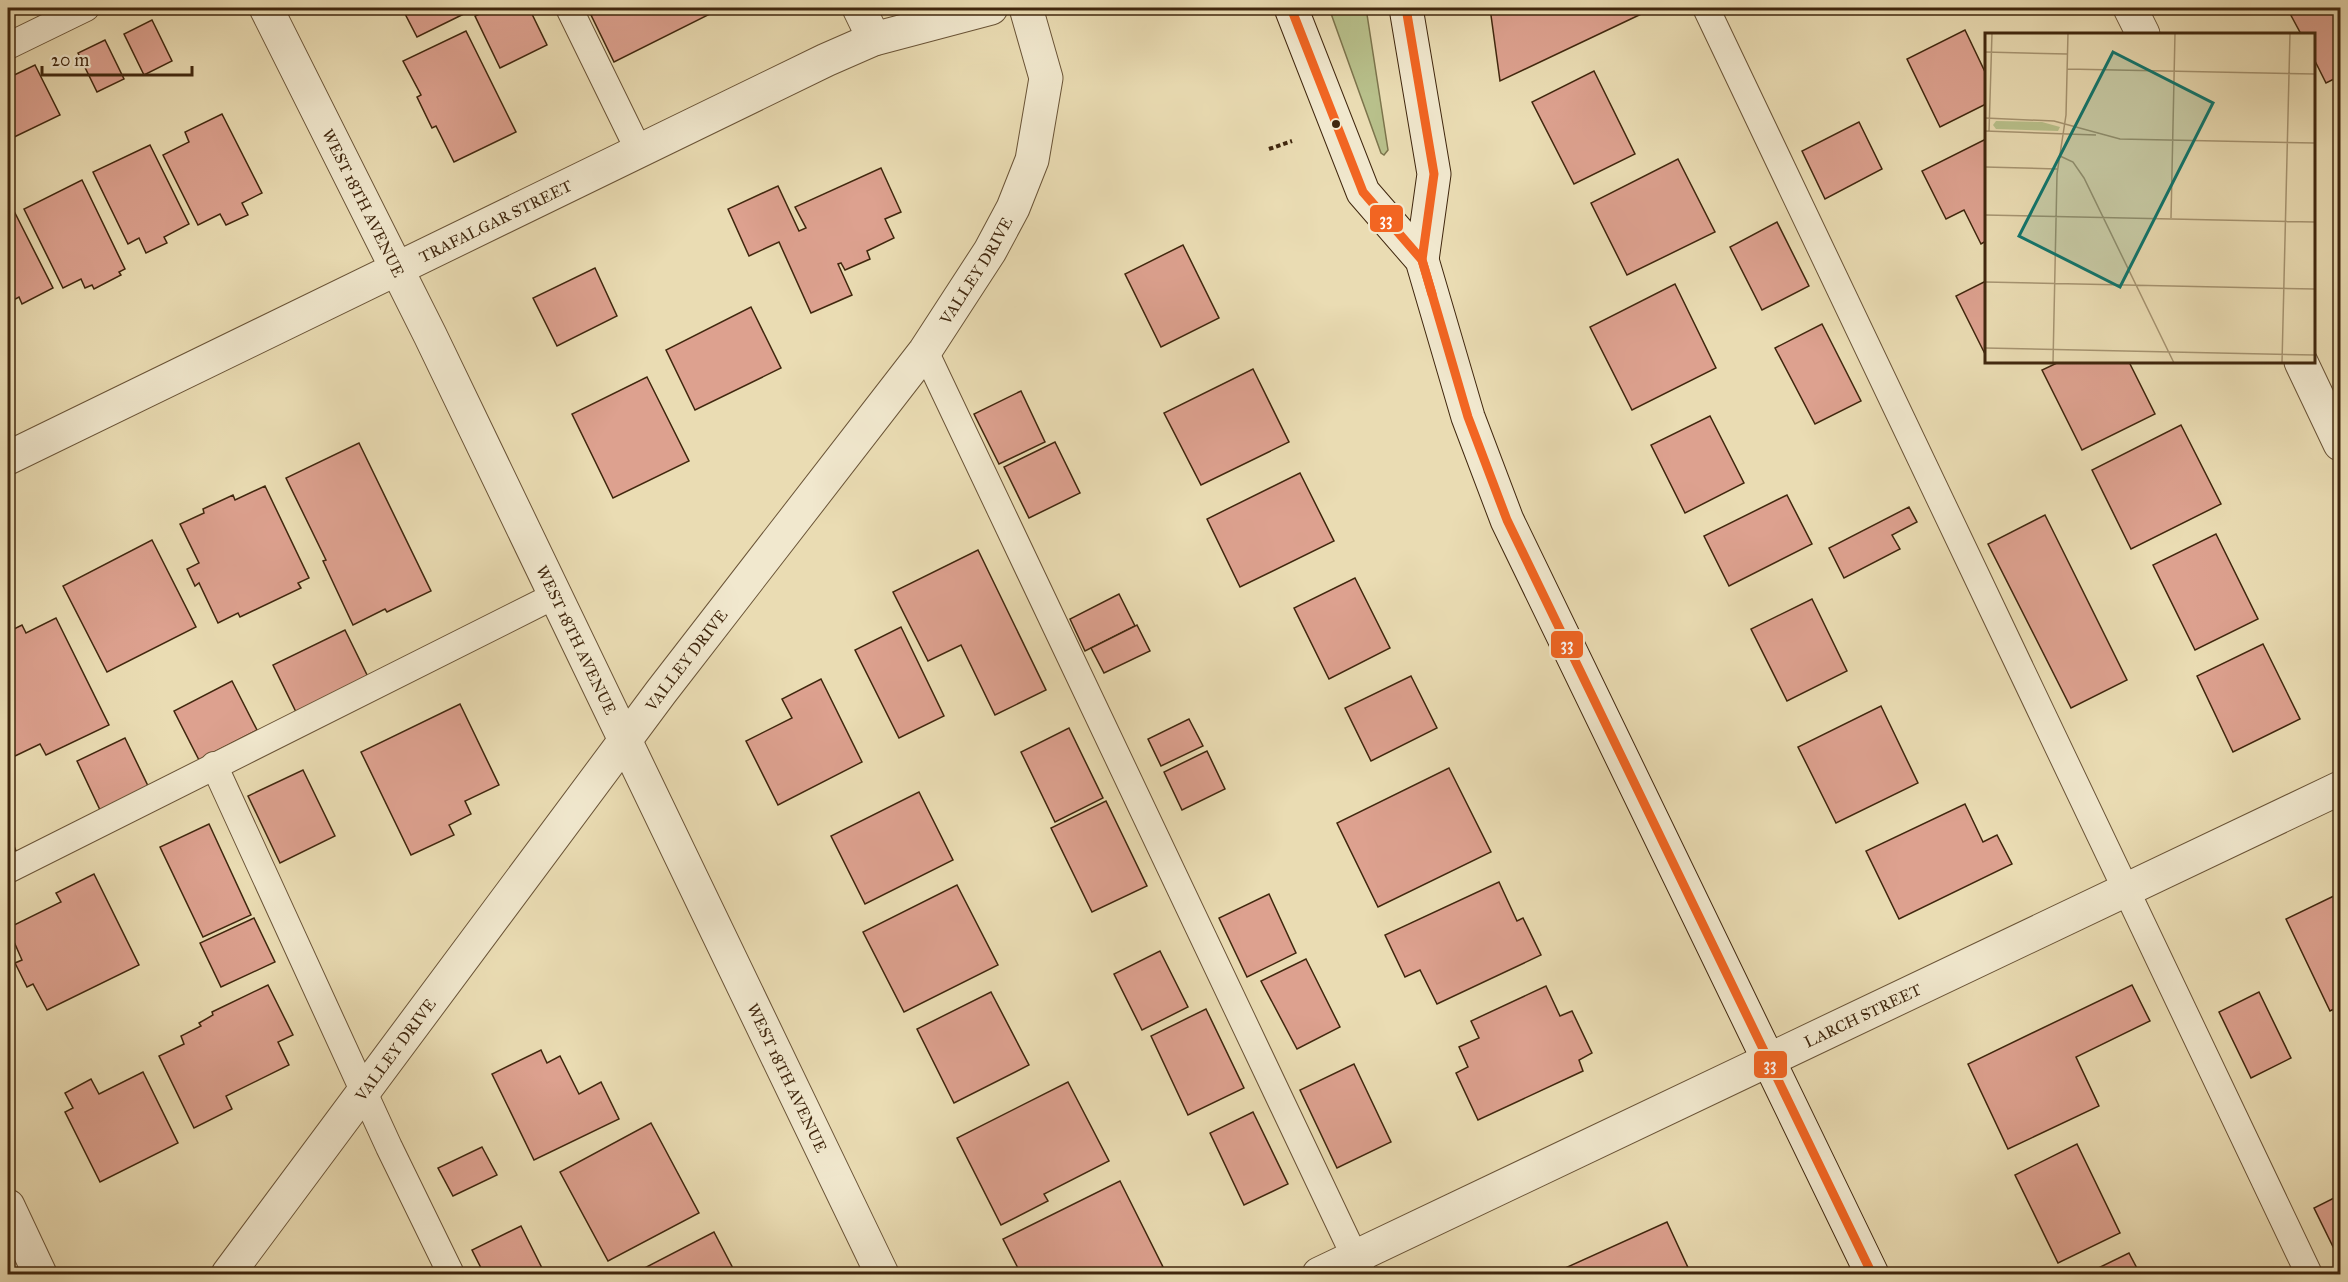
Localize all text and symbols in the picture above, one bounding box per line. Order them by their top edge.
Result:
inset map [1985,33,2315,363]
scale bar [42,39,192,77]
text: 20 m [51,49,89,71]
unlabelled marker [1330,118,1342,130]
street label: WEST 18TH AVENUE [318,126,408,280]
street label: TRAFALGAR STREET [416,176,575,267]
line badge: 33 [1369,204,1404,233]
text: 33 [1380,210,1392,230]
street label: VALLEY DRIVE [935,214,1016,329]
street label: WEST 18TH AVENUE [532,562,620,718]
street label: VALLEY DRIVE [641,606,731,715]
line badge: 33 [1550,630,1584,659]
text: 33 [1561,635,1573,655]
street label: LARCH STREET [1801,980,1924,1052]
street label: VALLEY DRIVE [351,995,440,1105]
street label: WEST 18TH AVENUE [743,1000,831,1155]
line badge: 33 [1753,1050,1788,1079]
text: 33 [1764,1055,1776,1075]

